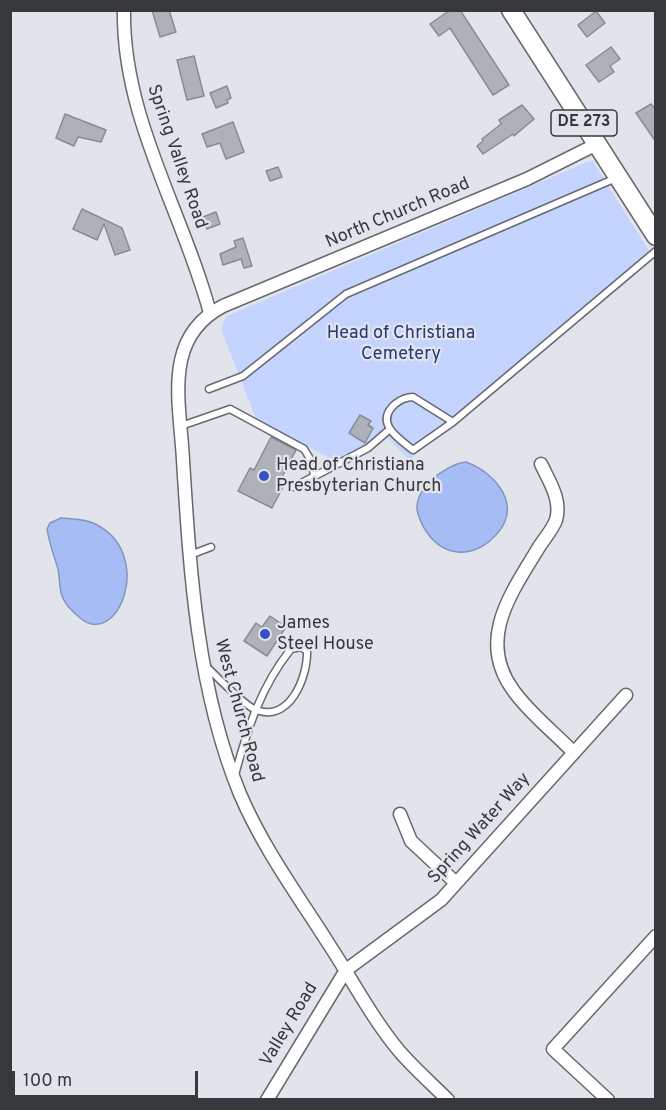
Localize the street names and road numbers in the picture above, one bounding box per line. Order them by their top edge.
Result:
street label: Spring Valley Road [141,82,211,232]
road number: DE 273 [551,110,617,136]
street label: North Church Road [323,174,473,254]
street label: West Church Road [209,637,267,785]
street label: Spring Water Way [424,769,536,889]
street label: Valley Road [257,979,323,1071]

